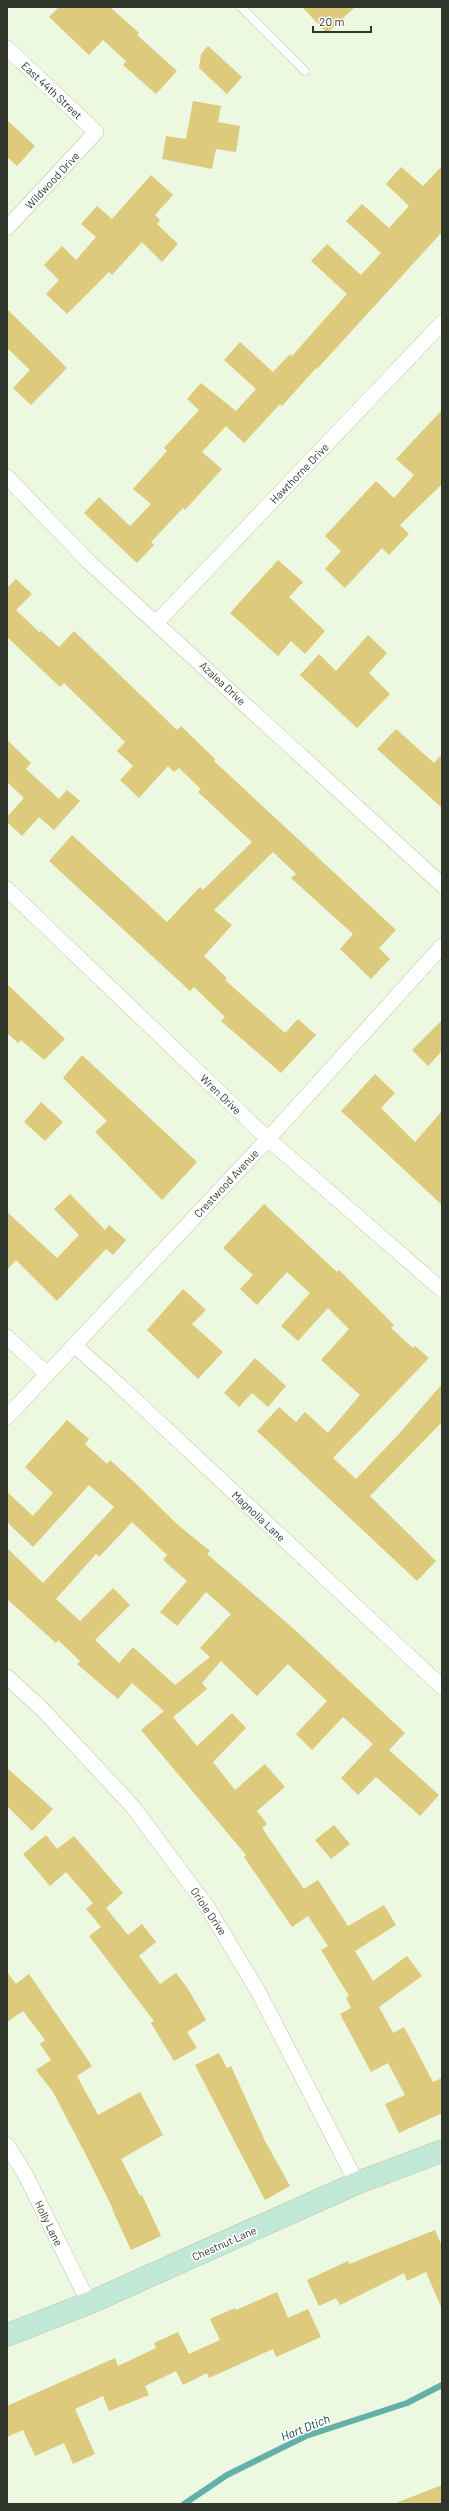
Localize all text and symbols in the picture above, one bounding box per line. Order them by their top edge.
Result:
scale bar [313,8,371,34]
text: 20 m [319,14,345,28]
street label: East 44th Street [19,59,85,121]
street label: Wildwood Drive [22,149,82,211]
street label: Hawthorne Drive [267,440,331,506]
street label: Azalea Drive [197,659,249,708]
street label: Wren Drive [198,1071,244,1117]
street label: Crestwood Avenue [191,1146,261,1220]
street label: Magnolia Lane [230,1488,288,1544]
street label: Oriole Drive [188,1885,230,1937]
street label: Holly Lane [32,2198,66,2248]
street label: Chestnut Lane [190,2223,258,2263]
water label: Hart Dtich [279,2411,331,2443]

